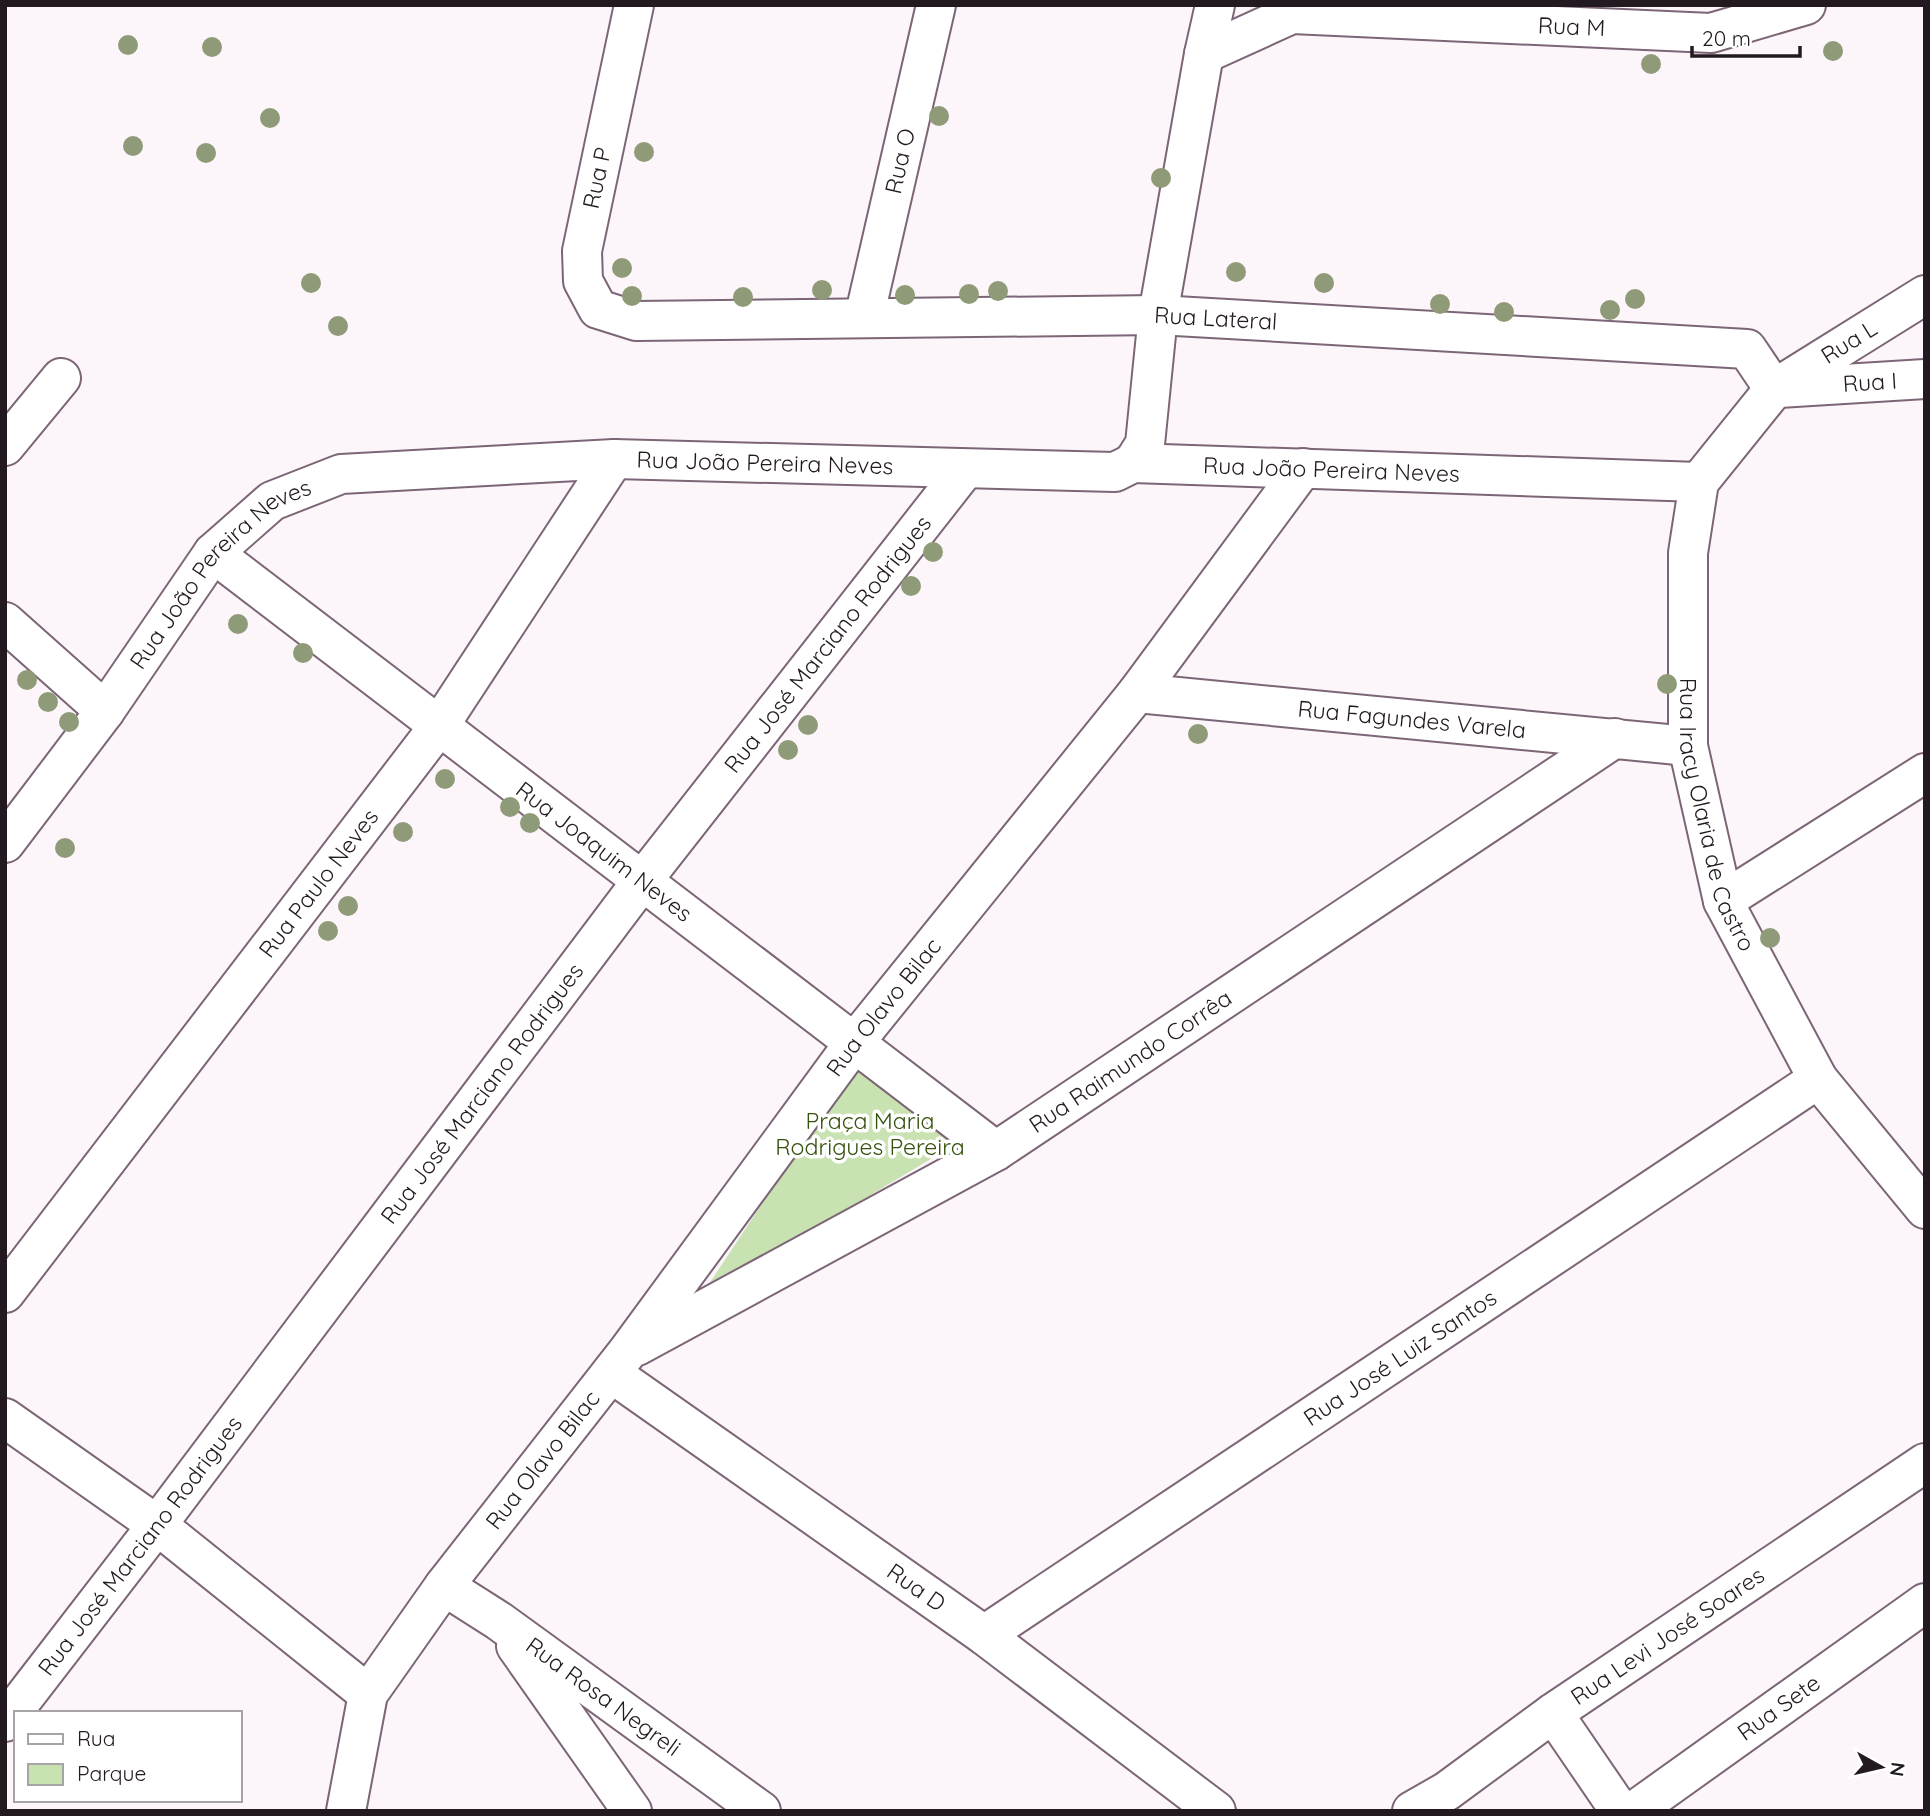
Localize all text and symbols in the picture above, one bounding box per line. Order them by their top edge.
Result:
street label: Rua M [1537,10,1606,42]
scale bar [1692,14,1800,58]
text: 20 m [1702,25,1751,51]
street label: Rua O [878,126,921,196]
street label: Rua P [576,144,617,211]
street label: Rua Lateral [1153,300,1278,336]
street label: Rua L [1815,313,1882,370]
street label: Rua I [1842,366,1898,398]
street label: Rua João Pereira Neves [636,445,894,480]
street label: Rua João Pereira Neves [1203,450,1460,488]
street label: Rua João Pereira Neves [123,472,315,674]
street label: Rua José Marciano Rodrigues [717,509,937,778]
street label: Rua Iracy Olaria de Castro [1673,678,1762,956]
street label: Rua Fagundes Varela [1296,694,1527,744]
street label: Rua Joaquim Neves [510,775,698,928]
street label: Rua Paulo Neves [252,803,384,963]
street label: Rua Olavo Bilac [820,932,947,1082]
street label: Rua José Marciano Rodrigues [374,957,589,1229]
street label: Rua Raimundo Corrêa [1023,983,1237,1139]
park label: Praça Maria Rodrigues Pereira [775,1106,965,1161]
street label: Rua José Luiz Santos [1298,1283,1502,1432]
street label: Rua Olavo Bilac [479,1384,606,1535]
street label: Rua José Marciano Rodrigues [31,1410,248,1681]
street label: Rua D [882,1556,951,1618]
street label: Rua Levi José Soares [1565,1560,1770,1711]
street label: Rua Rosa Negreli [520,1630,687,1762]
street label: Rua Sete [1731,1668,1826,1747]
legend [14,1711,242,1802]
text: Rua [77,1725,116,1751]
north arrow [1846,1732,1916,1802]
text: Parque [77,1760,146,1786]
text: N [1885,1761,1911,1778]

